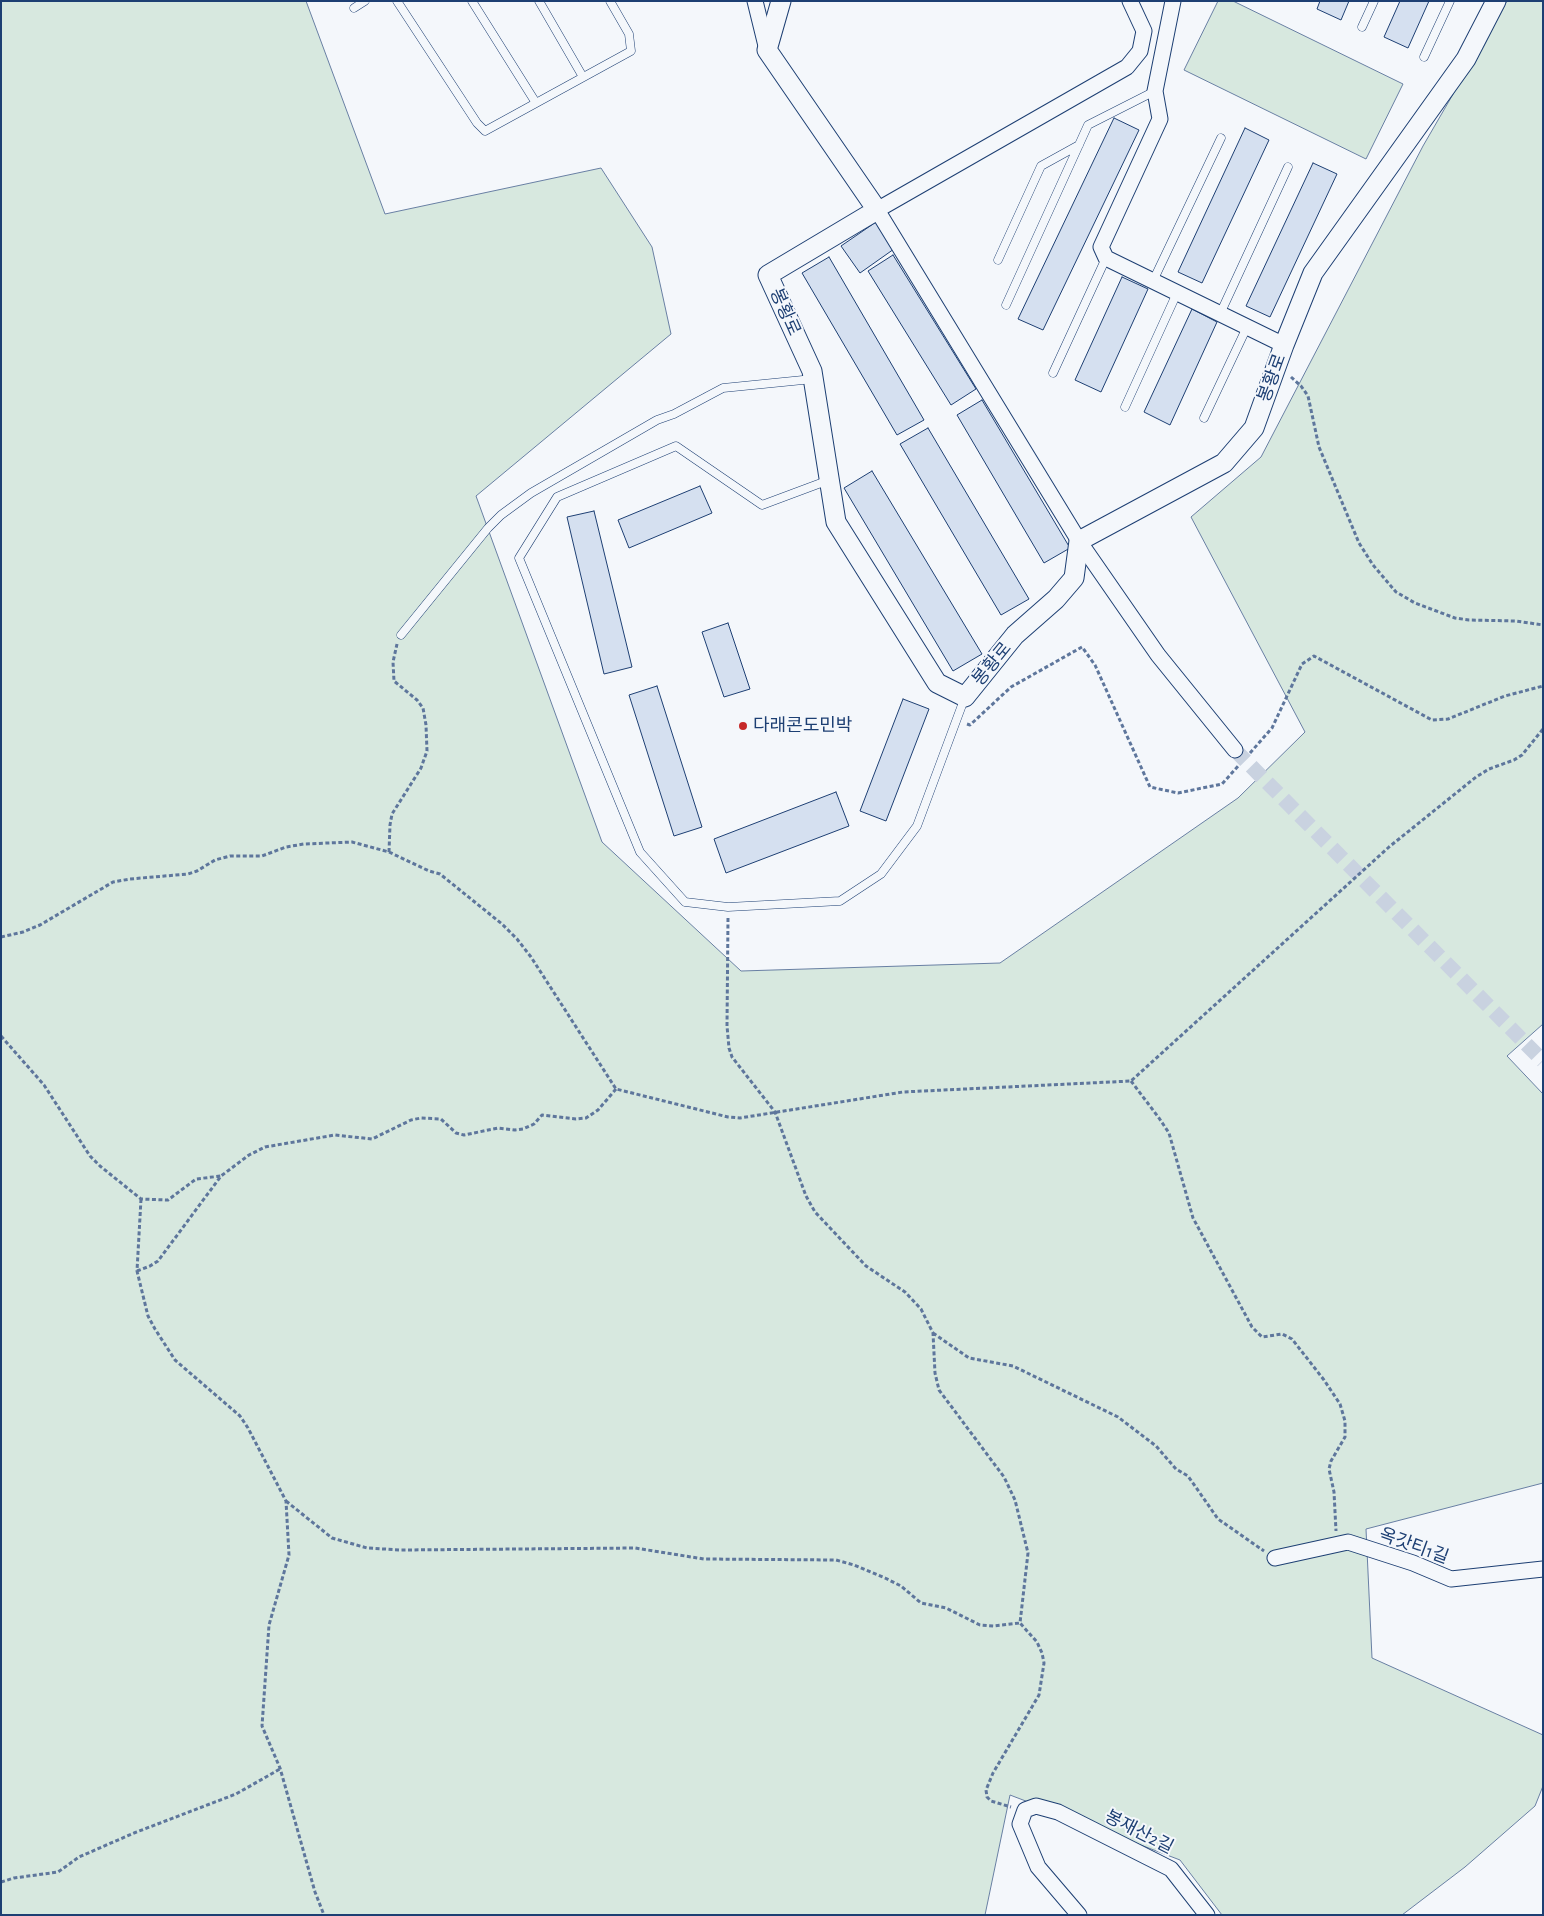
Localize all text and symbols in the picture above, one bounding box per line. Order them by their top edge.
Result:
street label: 봉황로 [765,285,805,339]
street label: 봉황로 [1253,351,1291,405]
street label: 봉황로 [968,638,1016,690]
place label: 다래콘도민박 [753,715,852,737]
marker: 다래콘도민박 [737,720,749,732]
street label: 옥갓티1길 [1376,1523,1452,1569]
street label: 봉재산2길 [1101,1805,1177,1859]

